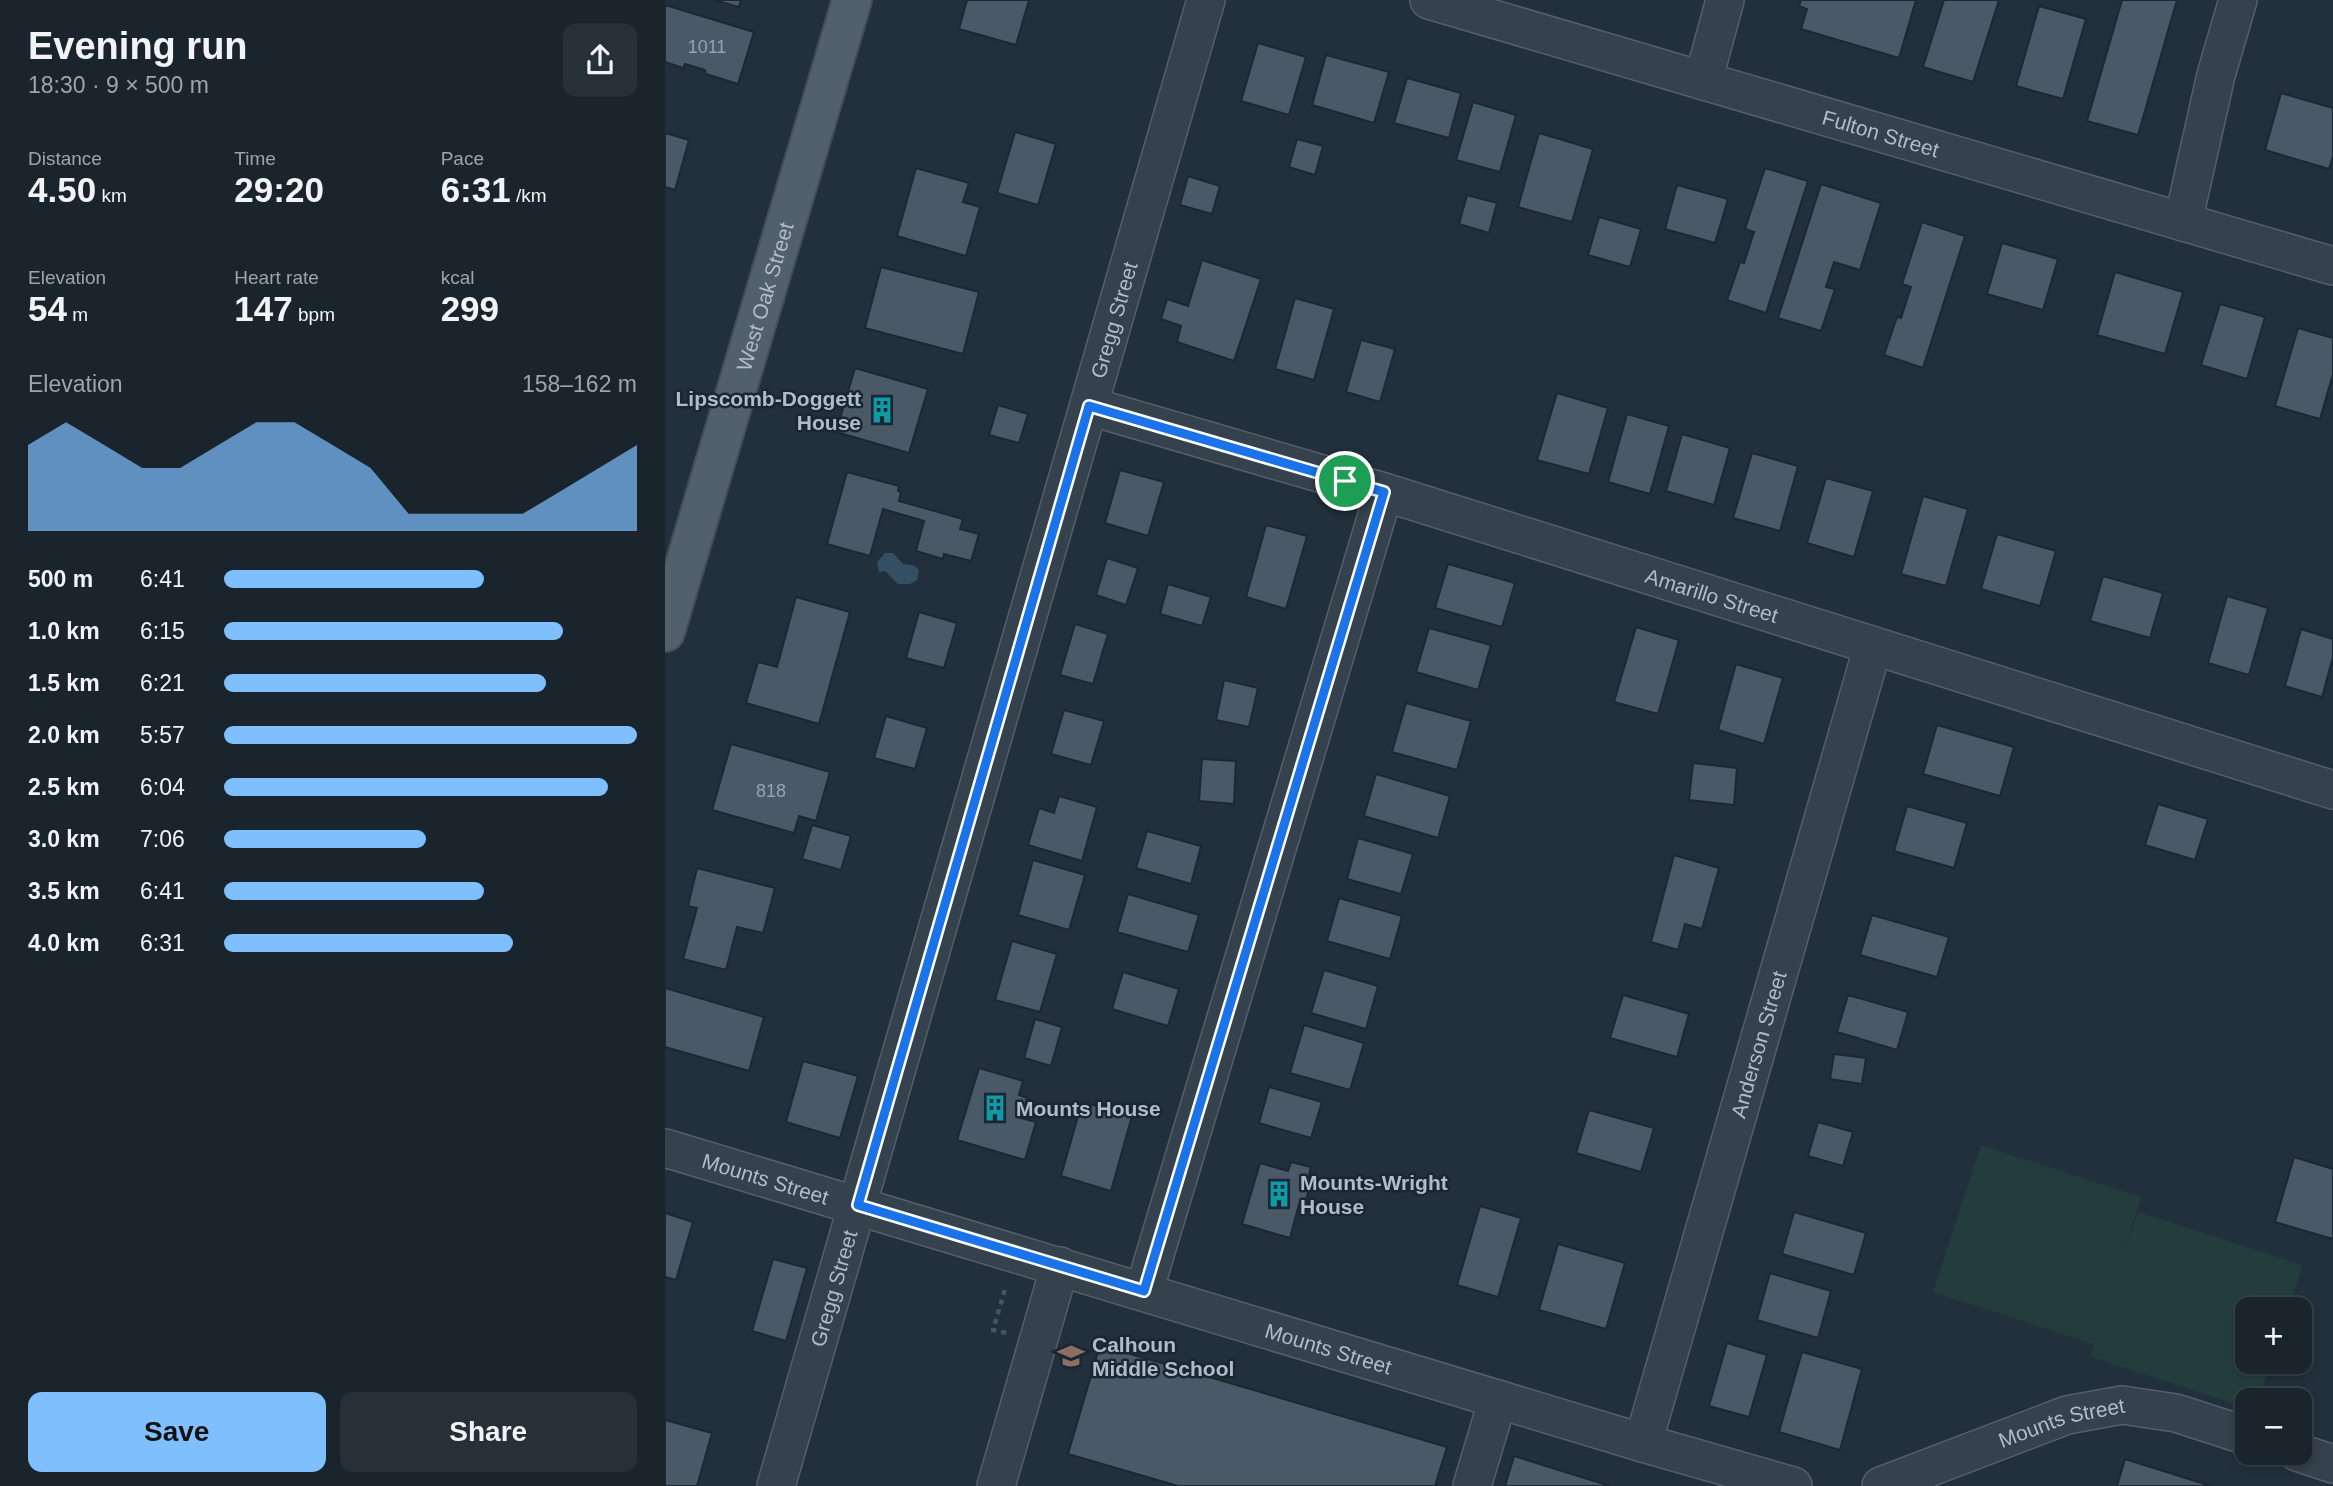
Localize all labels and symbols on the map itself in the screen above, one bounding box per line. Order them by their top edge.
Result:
house number: 1011 [688,37,726,57]
street label: Fulton Street [1820,105,1942,161]
street label: West Oak Street [731,219,797,373]
street label: Gregg Street [1086,259,1141,381]
place label: Lipscomb-Doggett House [676,387,861,434]
building icon: Lipscomb-Doggett House [867,395,897,425]
pin [1315,451,1375,511]
street label: Amarillo Street [1643,563,1781,627]
house number: 818 [756,781,786,801]
street label: Anderson Street [1726,968,1790,1120]
building icon: Mounts House [980,1093,1010,1123]
place label: Mounts House [1016,1097,1161,1120]
street label: Mounts Street [700,1148,832,1208]
place label: Mounts-Wright House [1300,1171,1448,1218]
building icon: Mounts-Wright House [1264,1179,1294,1209]
street label: Gregg Street [805,1227,861,1349]
street label: Mounts Street [1263,1318,1395,1378]
place label: Calhoun Middle School [1092,1333,1234,1380]
school or university icon: Calhoun Middle School [1056,1341,1086,1371]
street label: Mounts Street [1995,1393,2127,1452]

